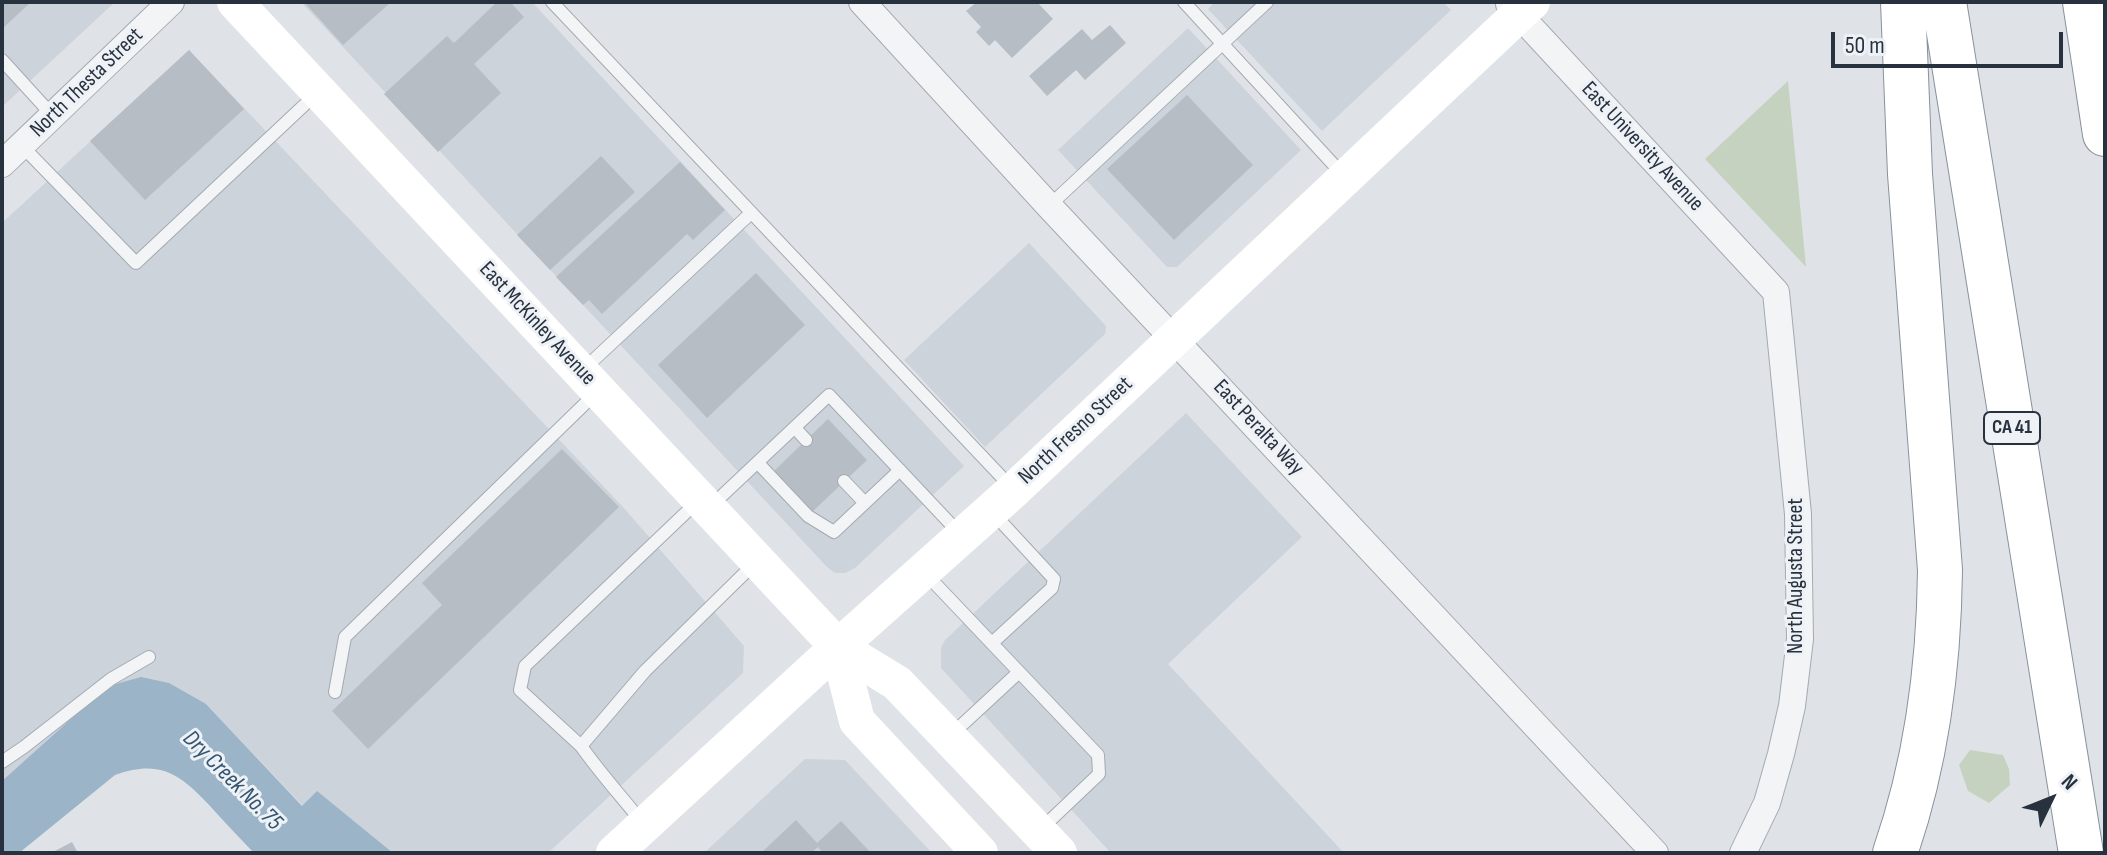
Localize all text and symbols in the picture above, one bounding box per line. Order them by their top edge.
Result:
scale bar [1835,16,2067,66]
street label: North Thesta Street [25,23,149,143]
text: 50 m [1845,31,1885,60]
street label: East University Avenue [1575,77,1709,217]
street label: East McKinley Avenue [473,257,601,391]
street label: North Fresno Street [1014,372,1138,490]
street label: East Peralta Way [1207,375,1309,481]
road number: CA 41 [1984,412,2040,444]
street label: North Augusta Street [1783,498,1809,654]
water label: Dry Creek No. 75 [176,725,288,837]
north arrow [2011,759,2091,839]
text: N [2055,769,2083,796]

